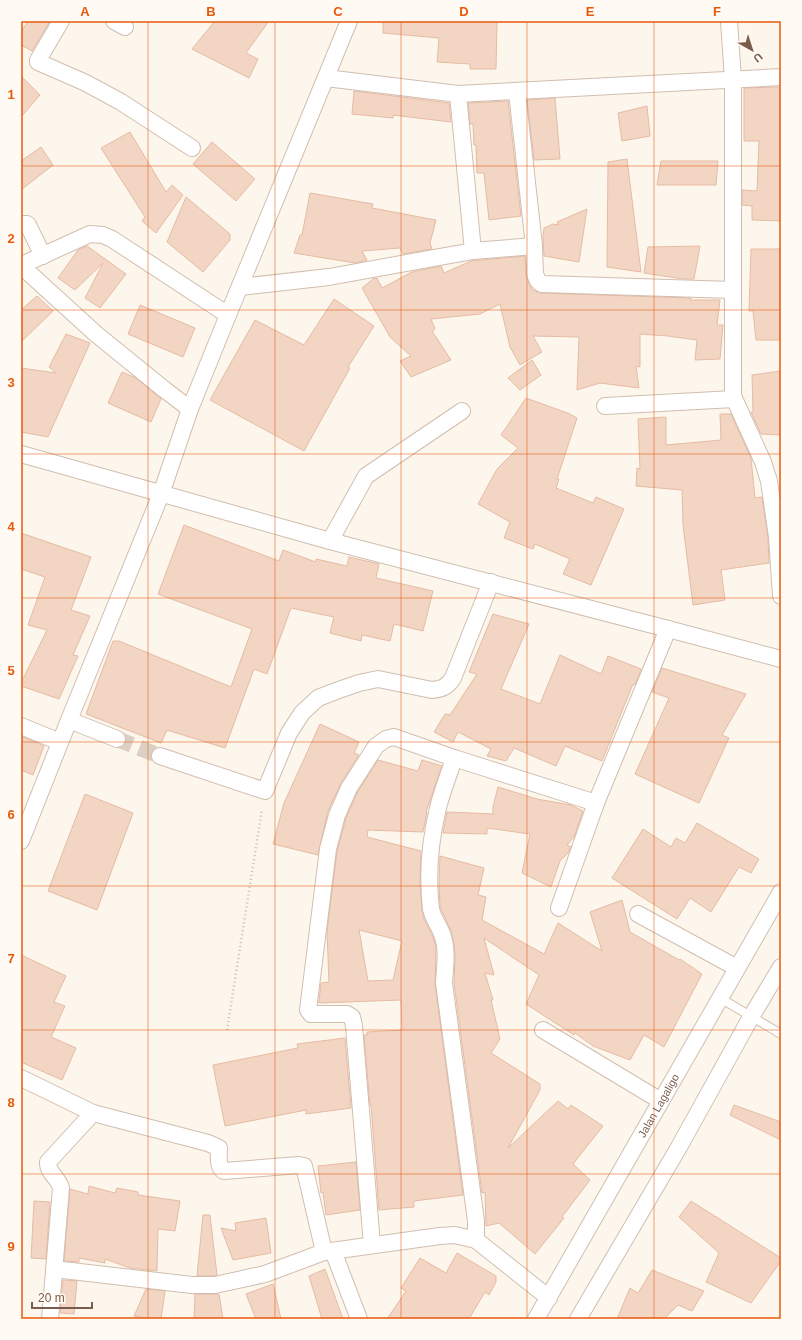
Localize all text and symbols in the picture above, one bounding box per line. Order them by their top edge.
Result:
text: A [80,4,90,19]
text: B [206,4,216,19]
text: C [333,4,343,19]
text: D [459,4,469,19]
text: E [586,4,595,19]
text: F [713,4,721,19]
north arrow [732,30,772,70]
text: U [751,51,765,65]
text: 1 [7,87,15,102]
text: 2 [7,231,15,246]
text: 3 [7,375,15,390]
text: 4 [7,519,15,534]
text: 5 [7,663,15,678]
text: 6 [7,807,15,822]
text: 7 [7,951,15,966]
street label: Jalan Lagaligo [636,1072,681,1139]
text: 8 [7,1095,15,1110]
text: 9 [7,1239,15,1254]
scale bar [32,1284,92,1310]
text: 20 m [38,1291,65,1305]

